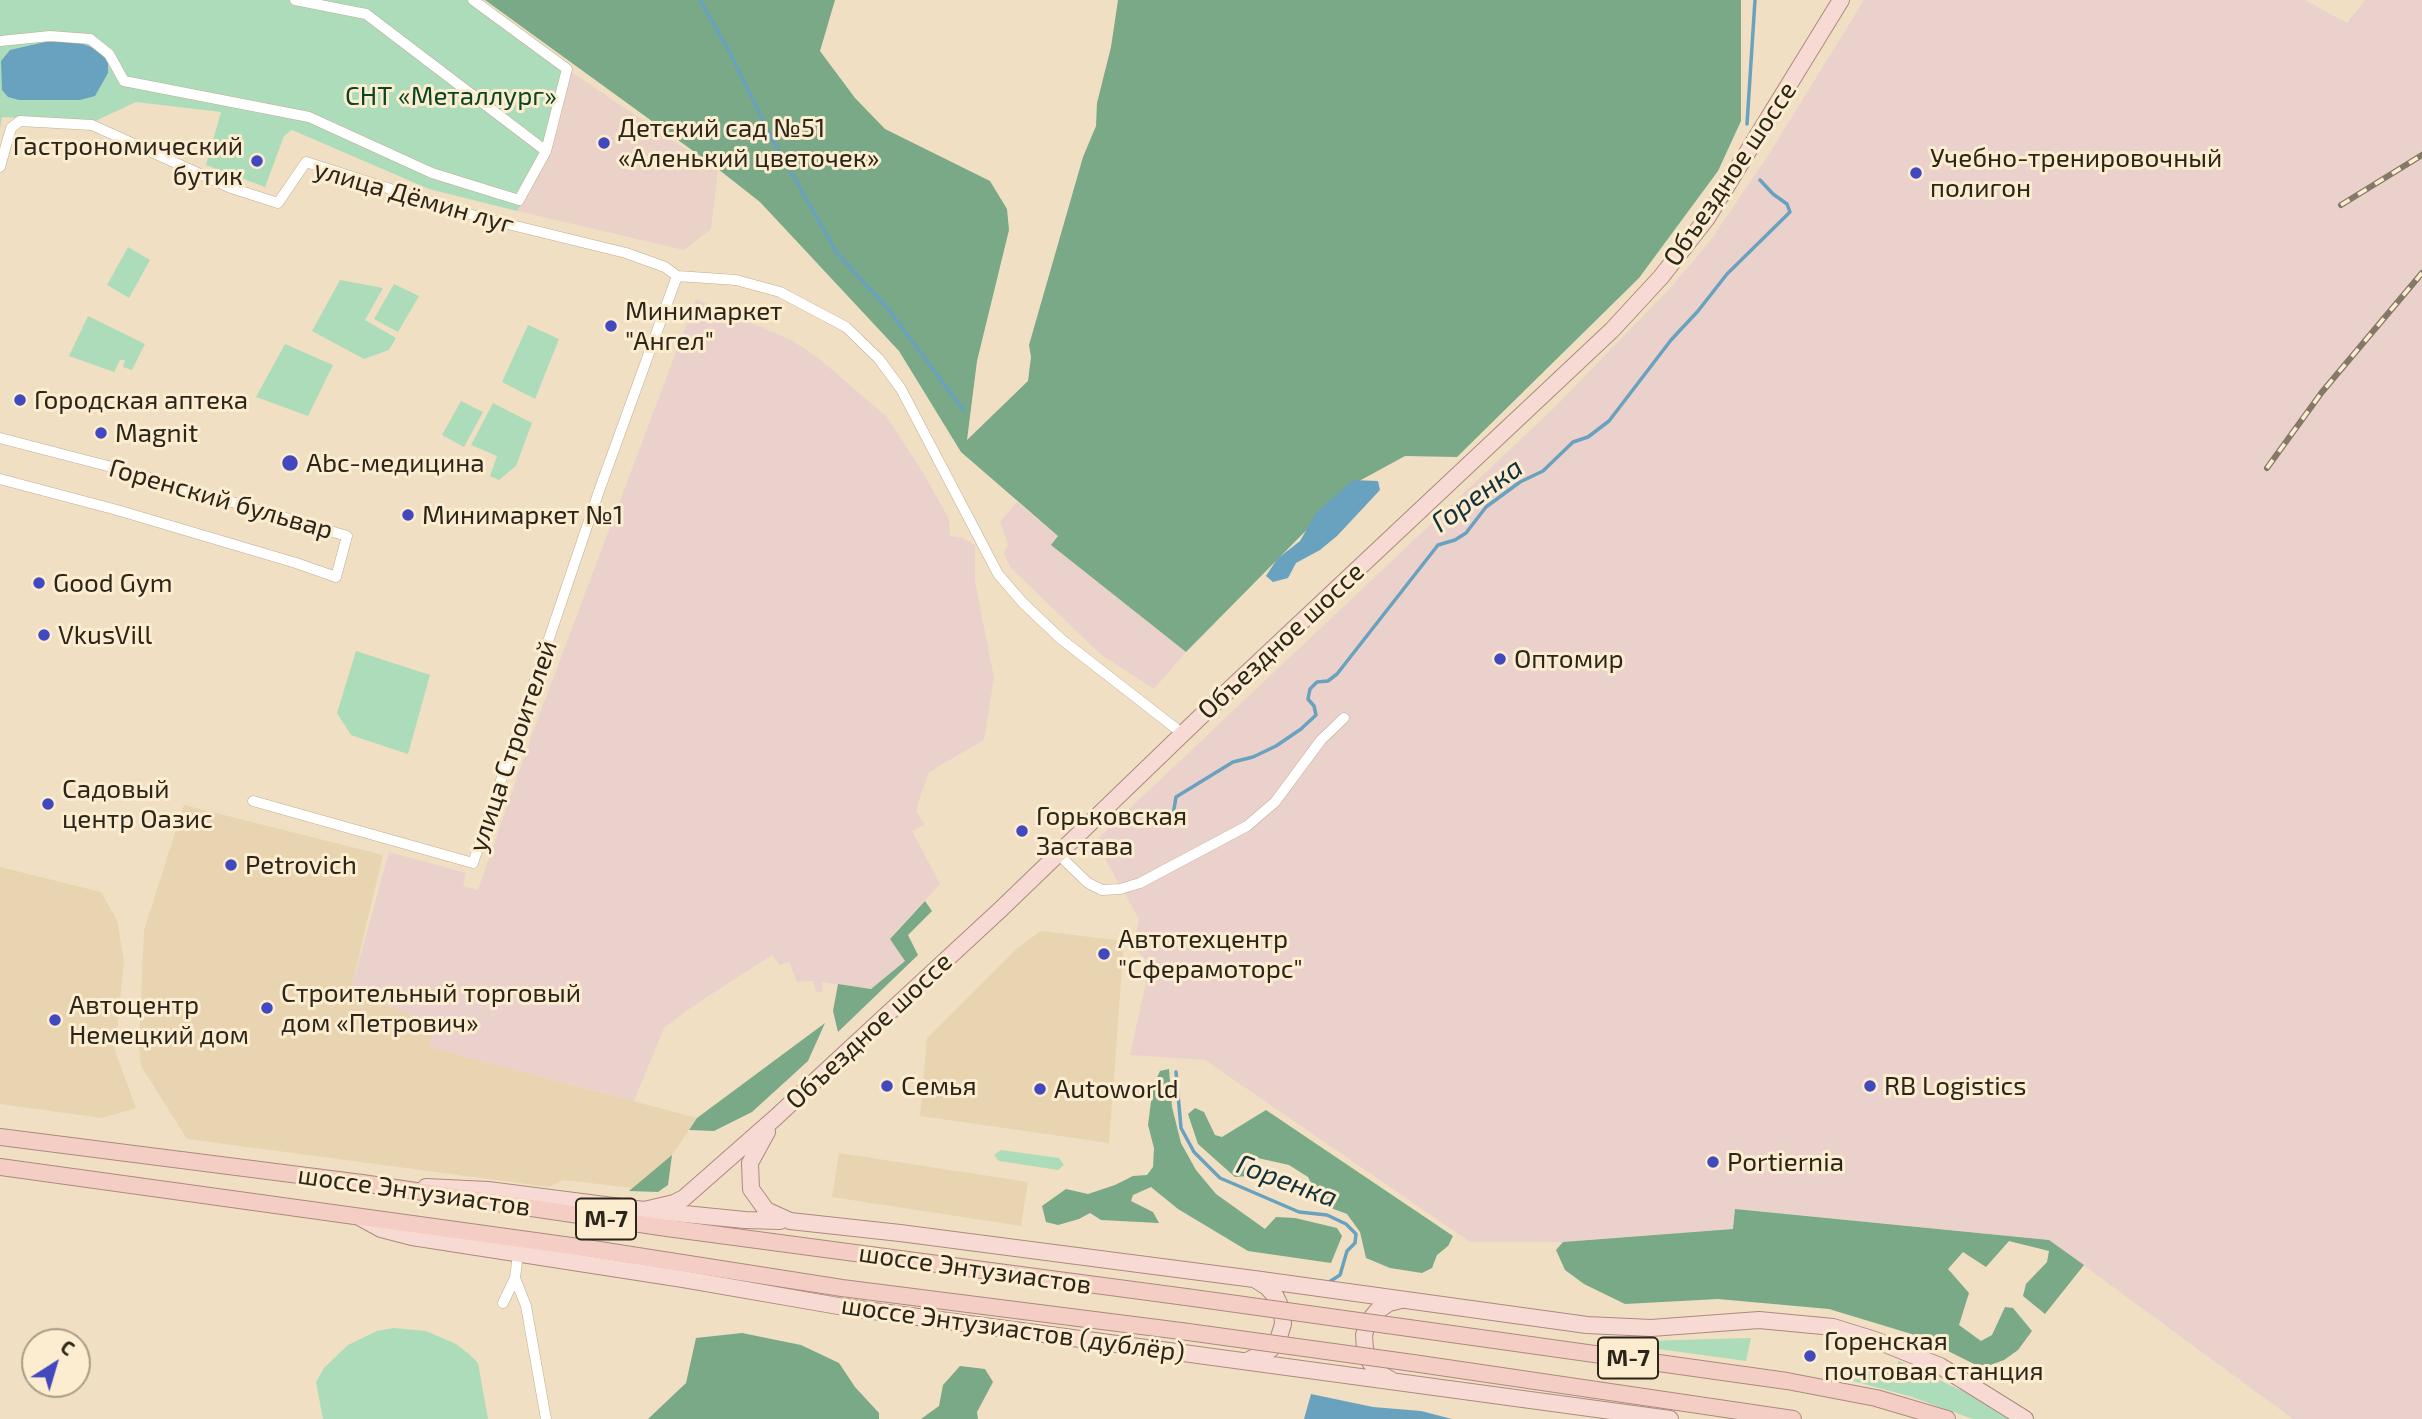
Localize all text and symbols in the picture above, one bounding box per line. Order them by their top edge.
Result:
street label: Объездное шоссе [1657,76,1803,272]
park label: СНТ «Металлург» [345,80,557,112]
place label: Детский сад №51 «Аленький цветочек» [618,112,879,174]
place label: Гастрономический бутик [13,130,243,192]
marker: Детский сад №51 «Аленький цветочек» [596,135,612,151]
place label: Учебно-тренировочный полигон [1930,142,2222,204]
marker: Гастрономический бутик [249,153,265,169]
street label: улица Дёмин луг [310,154,518,240]
marker: Учебно-тренировочный полигон [1908,165,1924,181]
place label: Минимаркет "Ангел" [625,295,783,356]
marker: Минимаркет "Ангел" [603,318,619,334]
place label: Городская аптека [34,384,248,416]
marker: Городская аптека [12,392,28,408]
place label: Magnit [115,417,198,449]
marker: Magnit [93,425,109,441]
place label: Abc-медицина [306,447,485,479]
water label: Горенка [1425,451,1529,539]
street label: Горенский бульвар [106,452,336,546]
marker: Abc-медицина [280,453,300,473]
place label: Минимаркет №1 [422,499,623,531]
marker: Минимаркет №1 [400,507,416,523]
street label: Объездное шоссе [1192,556,1370,726]
place label: Good Gym [53,567,172,599]
marker: Good Gym [31,575,47,591]
place label: VkusVill [58,619,152,651]
marker: VkusVill [36,627,52,643]
street label: улица Строителей [462,636,564,856]
place label: Оптомир [1514,643,1624,675]
marker: Оптомир [1492,651,1508,667]
place label: Садовый центр Оазис [62,773,213,834]
marker: Садовый центр Оазис [40,796,56,812]
place label: Горьковская Застава [1036,800,1187,862]
marker: Горьковская Застава [1014,823,1030,839]
place label: Petrovich [245,849,357,881]
marker: Petrovich [223,857,239,873]
place label: Автотехцентр "Сферамоторс" [1118,923,1303,984]
street label: Объездное шоссе [780,946,958,1116]
marker: Автотехцентр "Сферамоторс" [1096,946,1112,962]
place label: Строительный торговый дом «Петрович» [281,977,581,1038]
place label: Автоцентр Немецкий дом [69,989,249,1050]
marker: Строительный торговый дом «Петрович» [259,1000,275,1016]
marker: Автоцентр Немецкий дом [47,1012,63,1028]
place label: Семья [901,1070,977,1102]
place label: RB Logistics [1884,1070,2027,1102]
place label: Autoworld [1054,1073,1179,1105]
marker: Семья [879,1078,895,1094]
marker: RB Logistics [1862,1078,1878,1094]
marker: Autoworld [1032,1081,1048,1097]
place label: Portiernia [1727,1146,1844,1178]
water label: Горенка [1232,1147,1342,1215]
marker: Portiernia [1705,1154,1721,1170]
street label: шоссе Энтузиастов [296,1159,532,1223]
road number: М-7 [576,1198,636,1240]
street label: шоссе Энтузиастов [857,1237,1093,1301]
street label: шоссе Энтузиастов (дублёр) [839,1289,1187,1369]
place label: Горенская почтовая станция [1824,1325,2044,1386]
north arrow [21,1328,91,1398]
text: С [56,1335,79,1360]
road number: М-7 [1598,1338,1658,1378]
marker: Горенская почтовая станция [1802,1348,1818,1364]

